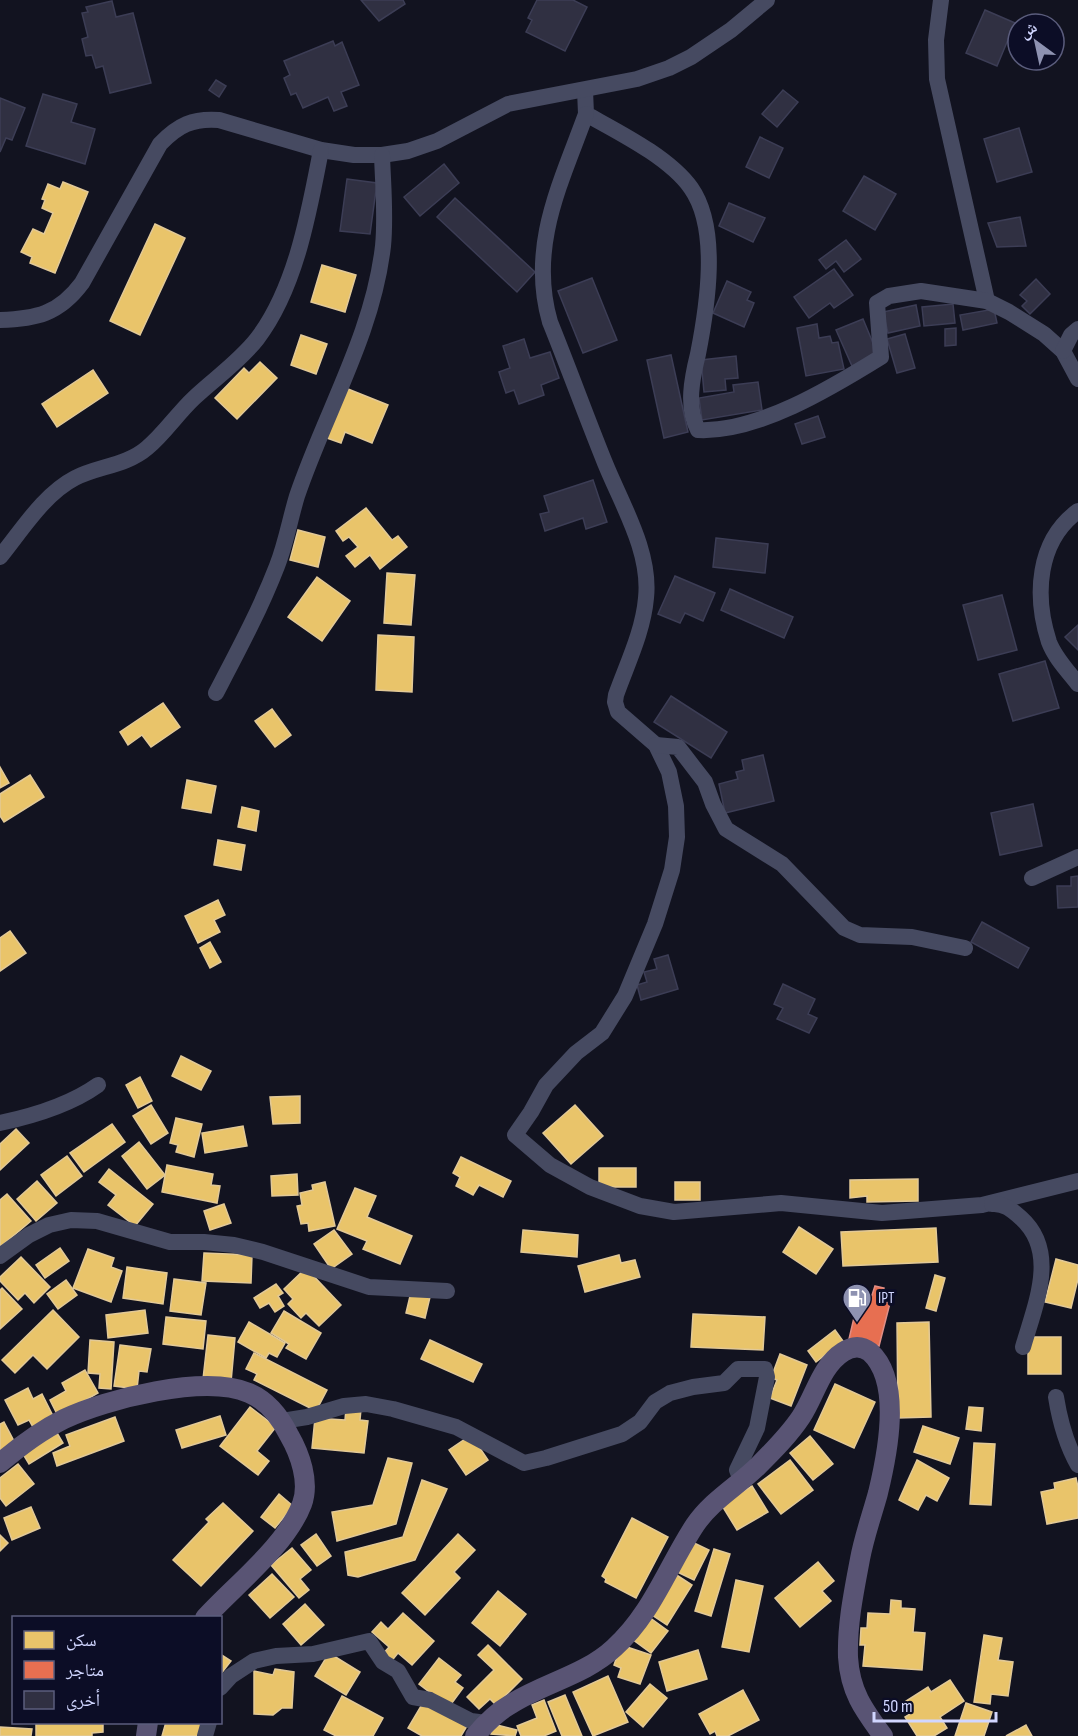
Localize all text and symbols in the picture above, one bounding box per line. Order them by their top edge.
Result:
north arrow [1006,12,1066,72]
text: ش [1016,18,1041,43]
fuel station icon: IPT [841,1282,873,1324]
place label: IPT [878,1289,895,1308]
legend [12,1616,222,1724]
text: سكن [66,1630,97,1651]
text: متاجر [65,1660,104,1681]
scale bar [874,1685,996,1723]
text: أخرى [66,1689,100,1711]
text: 50 m [883,1696,913,1717]

